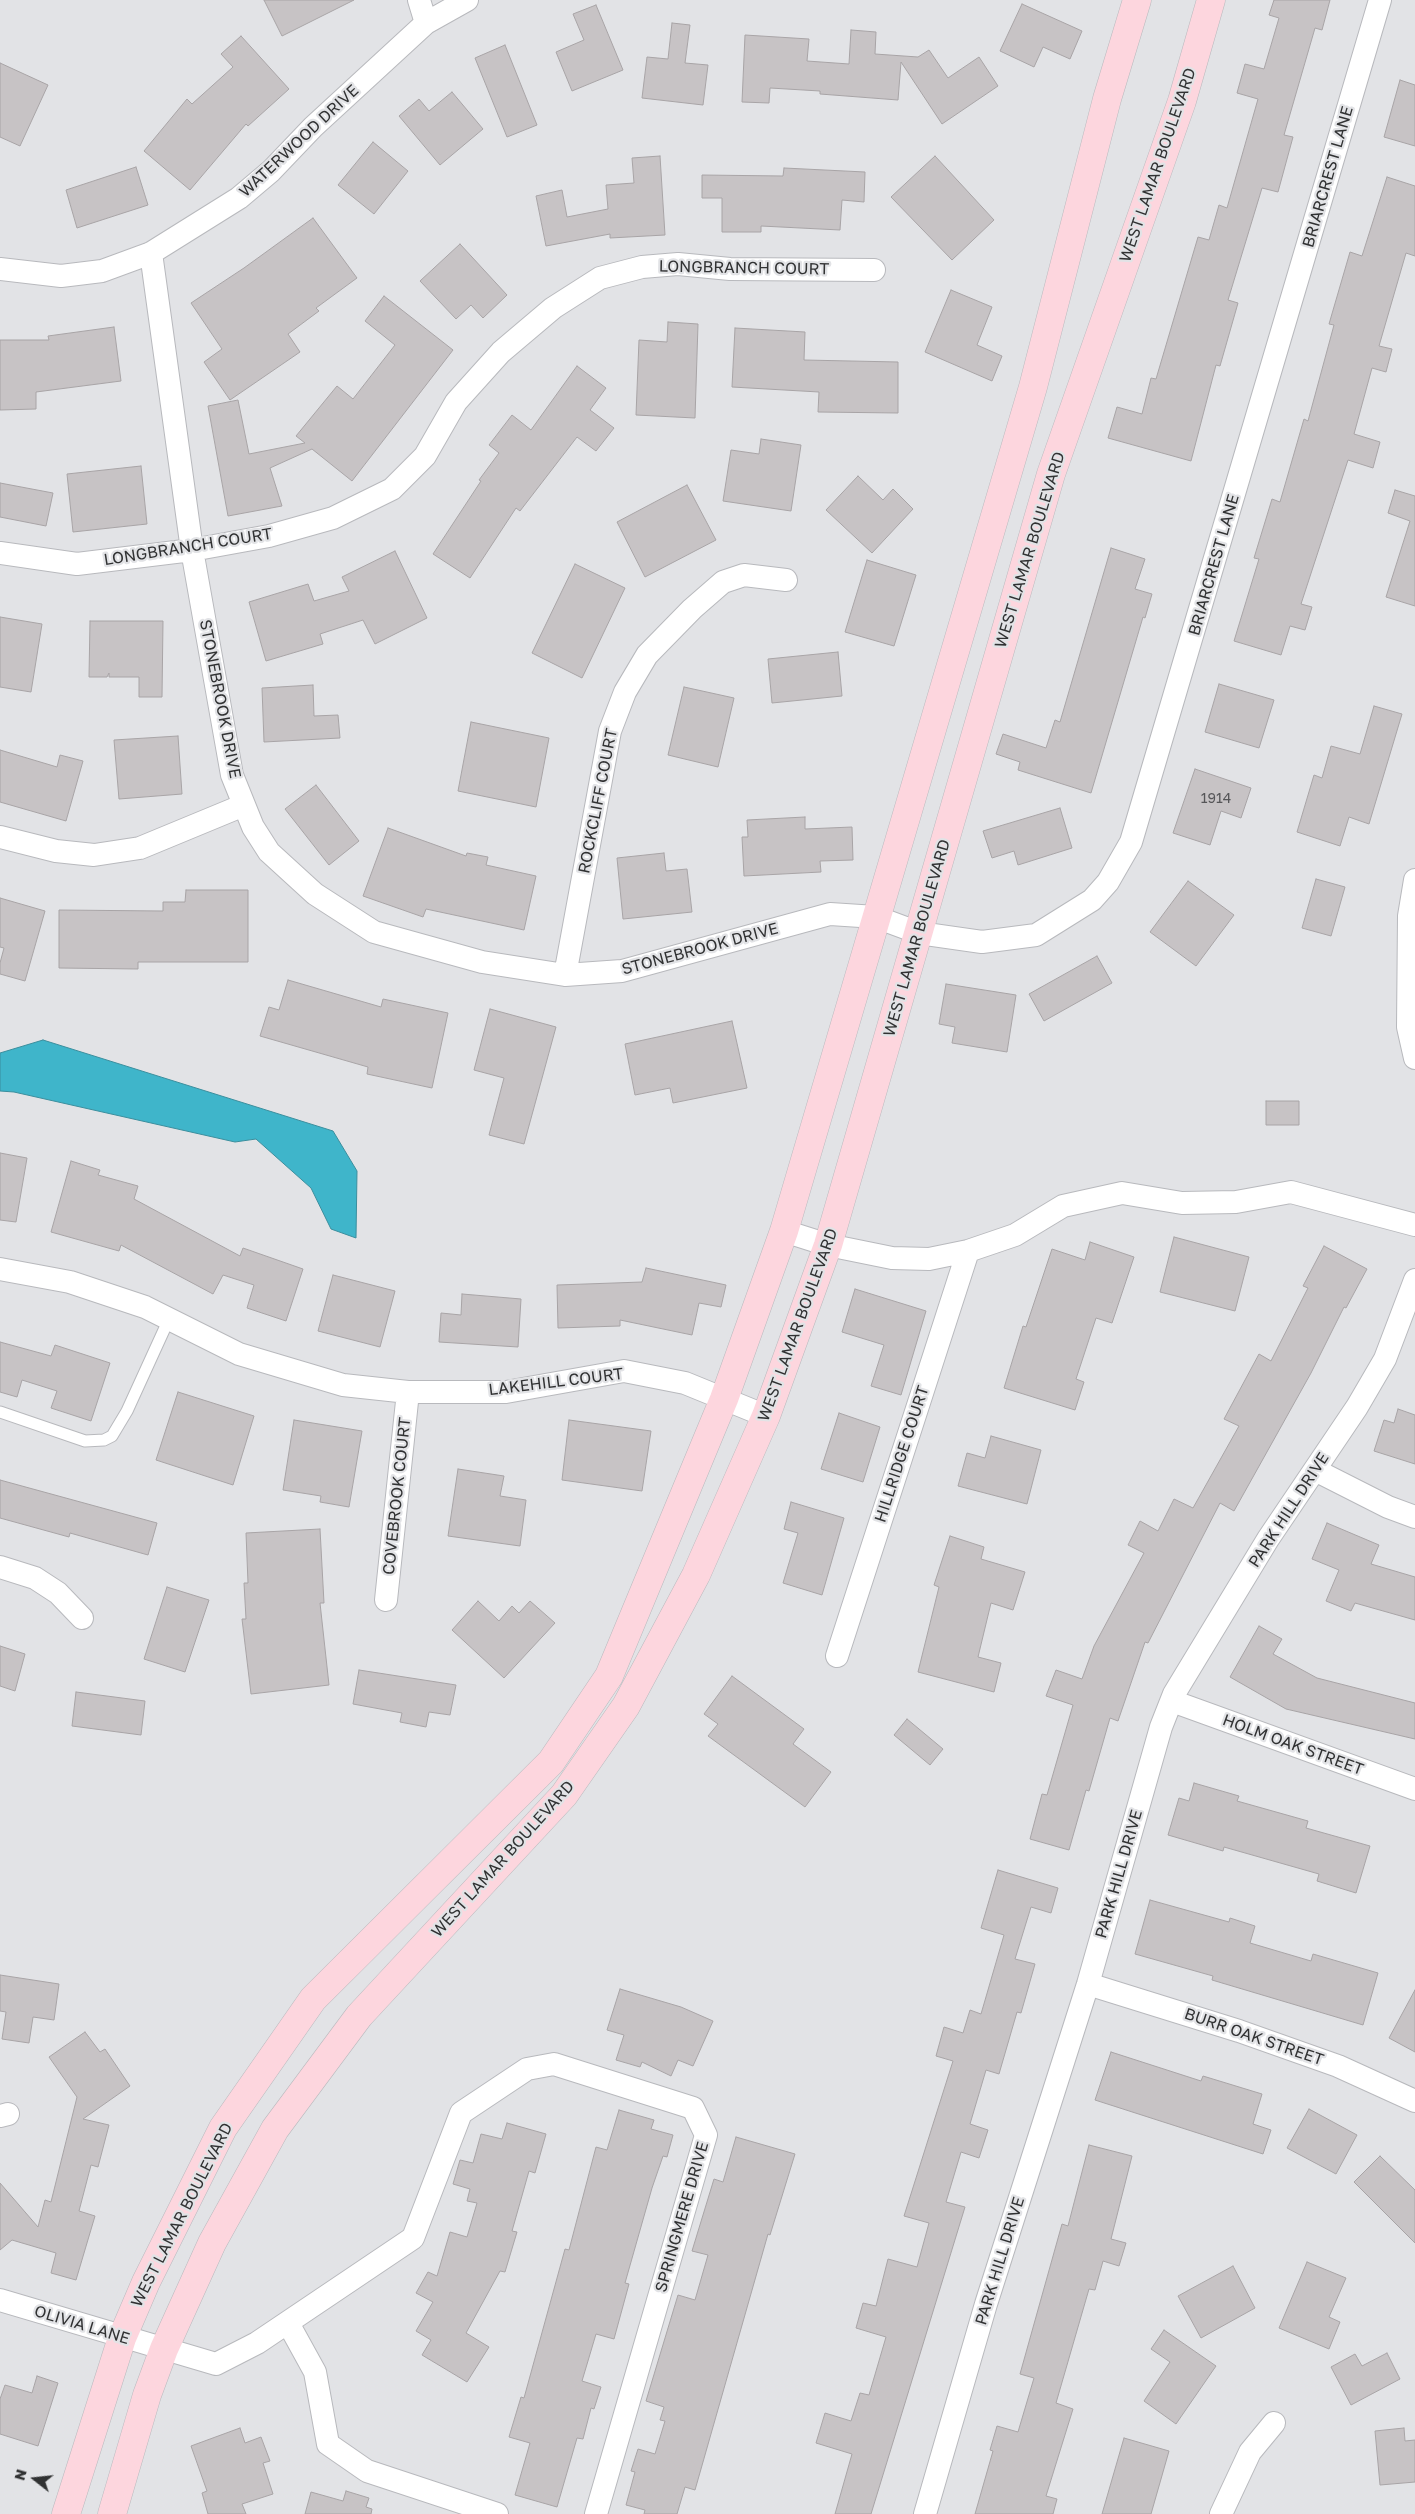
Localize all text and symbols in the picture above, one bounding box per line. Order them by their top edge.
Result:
street label: WEST LAMAR BOULEVARD [1116,65,1200,265]
street label: WATERWOOD DRIVE [235,81,363,201]
street label: BRIARCREST LANE [1299,104,1357,250]
street label: LONGBRANCH COURT [659,257,829,279]
street label: WEST LAMAR BOULEVARD [991,450,1069,650]
street label: BRIARCREST LANE [1185,492,1243,638]
street label: LONGBRANCH COURT [102,524,274,570]
street label: STONEBROOK DRIVE [195,618,245,780]
street label: ROCKCLIFF COURT [575,727,621,875]
house number: 1914 [1201,791,1231,807]
street label: WEST LAMAR BOULEVARD [880,837,954,1039]
street label: STONEBROOK DRIVE [620,919,780,979]
street label: WEST LAMAR BOULEVARD [754,1226,842,1424]
street label: LAKEHILL COURT [488,1364,624,1400]
street label: HILLRIDGE COURT [871,1383,933,1525]
street label: COVEBROOK COURT [379,1416,415,1576]
street label: PARK HILL DRIVE [1245,1449,1333,1571]
street label: HOLM OAK STREET [1220,1711,1366,1779]
street label: WEST LAMAR BOULEVARD [428,1777,578,1941]
street label: PARK HILL DRIVE [1091,1808,1147,1940]
street label: BURR OAK STREET [1182,2004,1326,2070]
street label: WEST LAMAR BOULEVARD [127,2120,237,2310]
street label: SPRINGMERE DRIVE [651,2139,713,2295]
street label: PARK HILL DRIVE [971,2195,1029,2327]
street label: OLIVIA LANE [32,2301,132,2349]
north arrow [10,2454,60,2504]
text: N [10,2467,30,2482]

